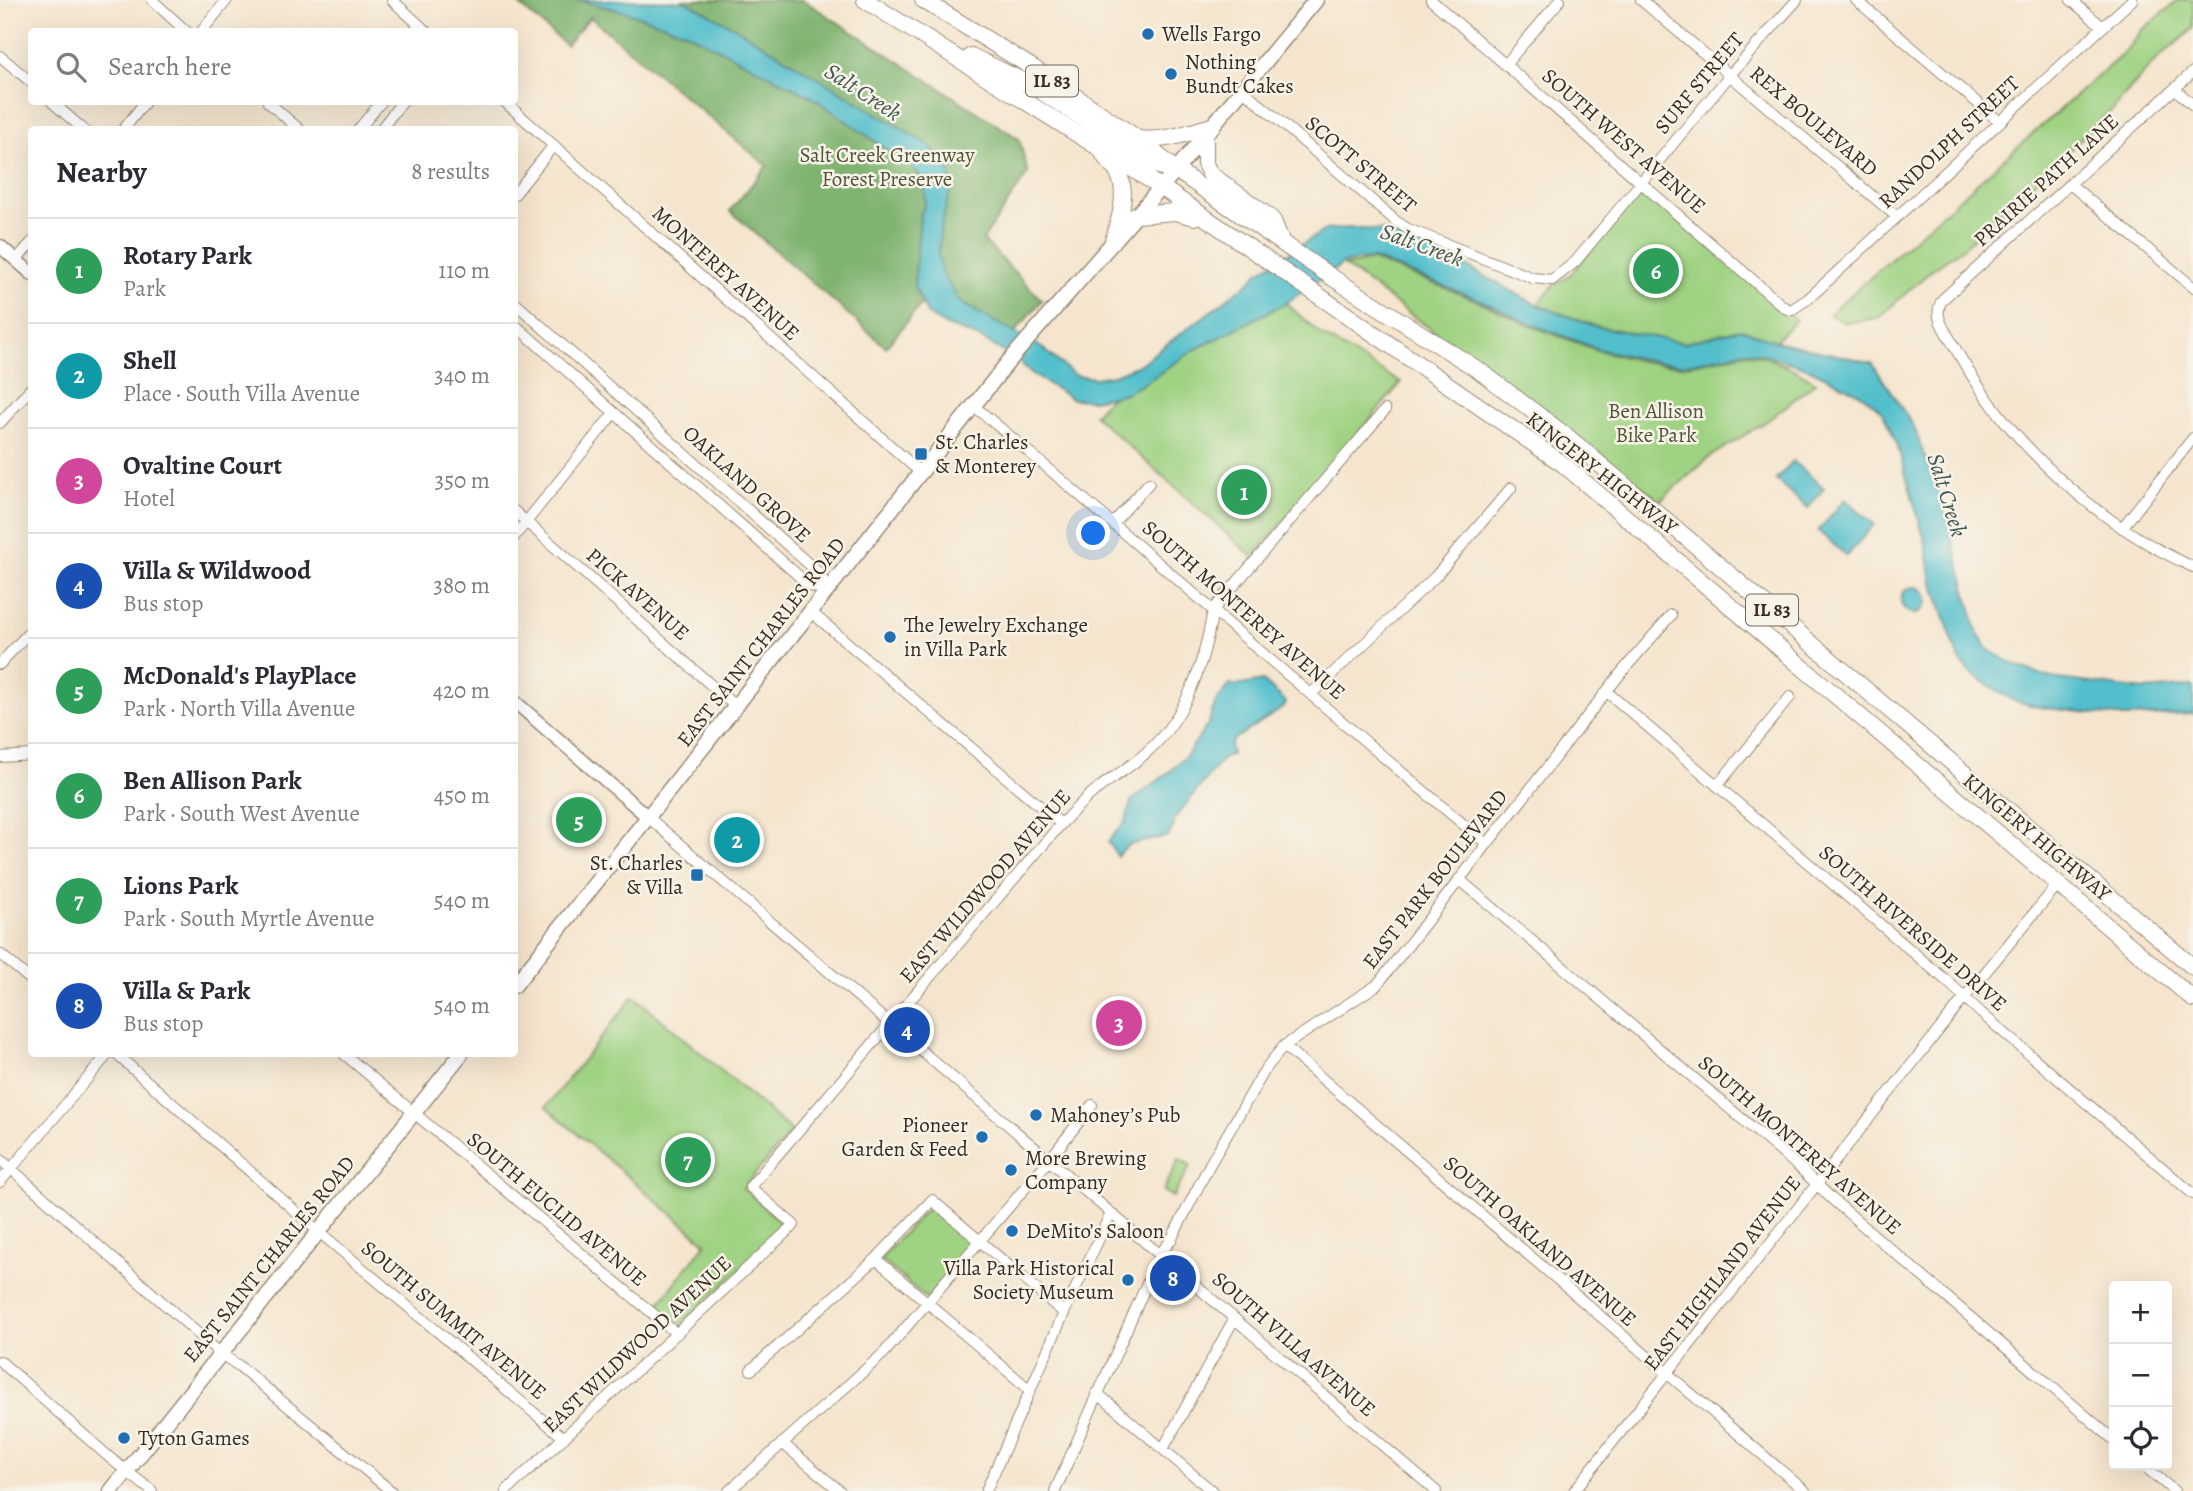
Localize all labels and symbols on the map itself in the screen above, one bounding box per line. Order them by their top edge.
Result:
place label: Wells Fargo [1161,20,1261,48]
marker: Wells Fargo [1140,26,1156,42]
street label: SURF STREET [1648,26,1750,140]
place label: Nothing Bundt Cakes [1185,48,1294,100]
water label: Salt Creek [819,56,907,128]
street label: REX BOULEVARD [1744,59,1884,183]
street label: SOUTH WEST AVENUE [1536,62,1712,220]
road number: IL 83 [1026,66,1078,96]
marker: Nothing Bundt Cakes [1163,66,1179,82]
street label: RANDOLPH STREET [1873,69,2026,215]
street label: PRAIRIE PATH LANE [1967,107,2125,253]
street label: SCOTT STREET [1299,109,1423,219]
park label: Salt Creek Greenway Forest Preserve [799,141,975,193]
street label: MONTEREY AVENUE [646,199,806,347]
water label: Salt Creek [1376,216,1468,274]
pin: 6 [1633,245,1679,297]
park label: Ben Allison Bike Park [1608,397,1704,449]
street label: KINGERY HIGHWAY [1520,405,1684,541]
street label: OAKLAND GROVE [677,419,817,549]
place label: St. Charles & Monterey [935,428,1037,480]
marker: St. Charles & Monterey [913,446,929,462]
water label: Salt Creek [1920,449,1974,541]
pin: 1 [1221,466,1267,518]
street label: SOUTH MONTEREY AVENUE [1136,514,1352,706]
your location [1076,516,1110,550]
street label: EAST SAINT CHARLES ROAD [670,532,852,752]
street label: PICK AVENUE [580,541,696,647]
road number: IL 83 [1746,594,1798,625]
place label: The Jewelry Exchange in Villa Park [904,611,1088,663]
marker: The Jewelry Exchange in Villa Park [882,629,898,645]
street label: KINGERY HIGHWAY [1957,767,2117,908]
street label: EAST WILDWOOD AVENUE [893,783,1077,989]
street label: EAST PARK BOULEVARD [1356,783,1514,975]
pin: 5 [556,794,602,846]
pin: 2 [714,814,760,866]
street label: SOUTH RIVERSIDE DRIVE [1813,839,2013,1017]
place label: St. Charles & Villa [590,849,683,901]
marker: St. Charles & Villa [689,867,705,883]
pin: 3 [1096,997,1142,1049]
pin: 4 [884,1004,930,1056]
street label: SOUTH MONTEREY AVENUE [1692,1049,1908,1241]
place label: Mahoney’s Pub [1050,1101,1180,1129]
marker: Mahoney’s Pub [1028,1107,1044,1123]
place label: Pioneer Garden & Feed [841,1111,969,1163]
street label: SOUTH EUCLID AVENUE [461,1126,653,1292]
marker: Pioneer Garden & Feed [974,1129,990,1145]
pin: 7 [665,1134,711,1186]
place label: More Brewing Company [1025,1144,1147,1196]
street label: SOUTH OAKLAND AVENUE [1438,1149,1642,1333]
street label: EAST SAINT CHARLES ROAD [177,1150,361,1368]
marker: More Brewing Company [1003,1162,1019,1178]
street label: EAST HIGHLAND AVENUE [1637,1170,1807,1376]
place label: DeMito’s Saloon [1026,1217,1164,1245]
marker: DeMito’s Saloon [1004,1223,1020,1239]
street label: SOUTH SUMMIT AVENUE [356,1234,552,1406]
street label: EAST WILDWOOD AVENUE [537,1249,737,1439]
pin: 8 [1150,1252,1196,1304]
place label: Villa Park Historical Society Museum [942,1254,1114,1306]
street label: SOUTH VILLA AVENUE [1206,1265,1382,1423]
marker: Villa Park Historical Society Museum [1120,1272,1136,1288]
place label: Tyton Games [138,1424,250,1452]
marker: Tyton Games [116,1430,132,1446]

